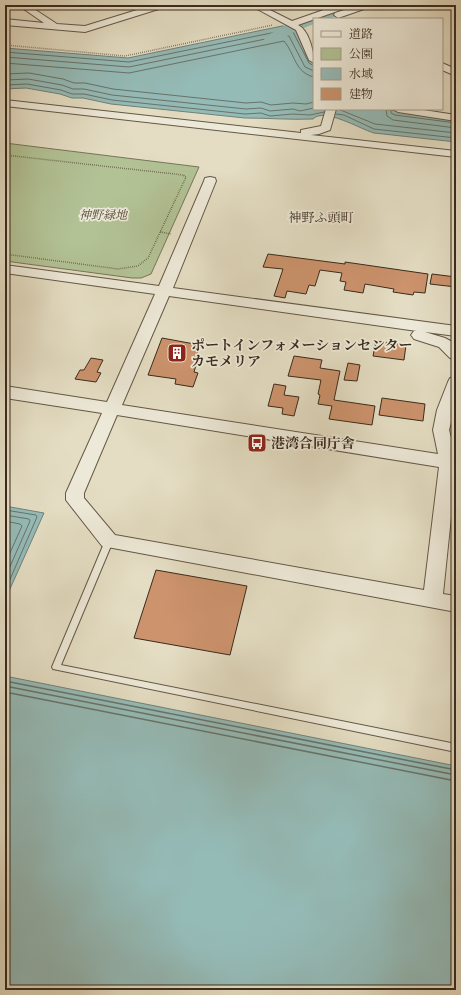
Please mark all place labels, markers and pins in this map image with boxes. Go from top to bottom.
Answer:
place label: ポートインフォメーションセンター カモメリア [191,336,412,371]
building icon: ポートインフォメーションセンター カモメリア [166,342,188,364]
bus stop icon: 港湾合同庁舎 [246,432,268,454]
place label: 港湾合同庁舎 [271,434,355,453]

